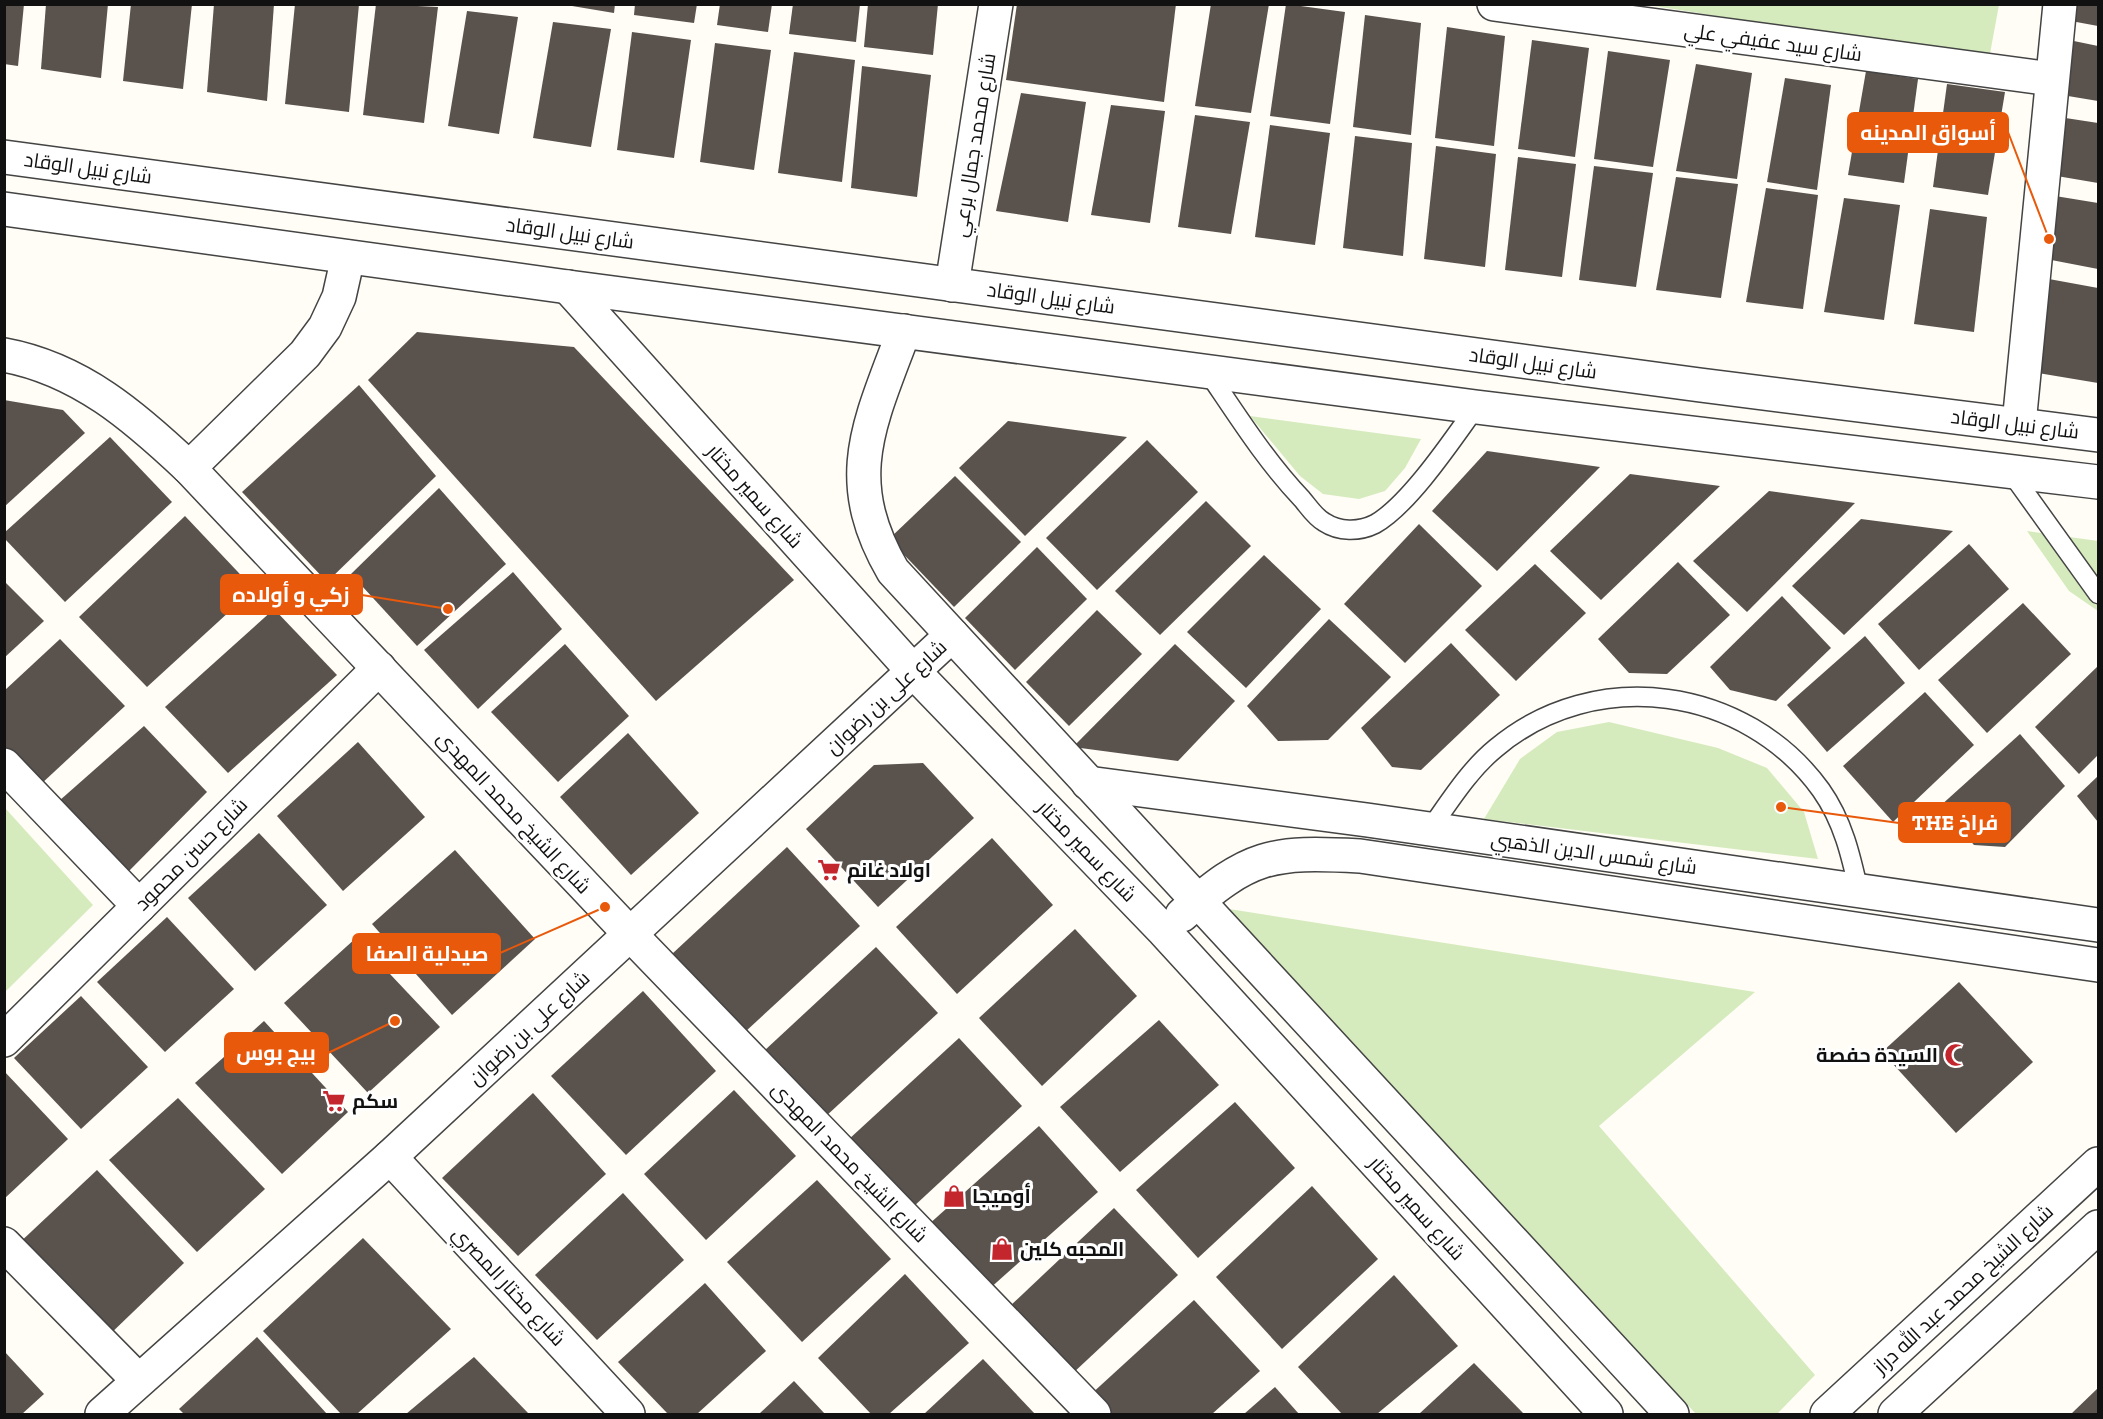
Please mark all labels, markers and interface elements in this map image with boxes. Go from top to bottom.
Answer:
street label: شارع سيد عفيفي علي [1682,18,1863,70]
street label: شارع محمد جمال برعي [948,51,1004,239]
callout: أسواق المدينه [1848,113,2008,152]
text: أسواق المدينه [1860,119,1996,146]
street label: شارع نبيل الوقاد [22,147,154,191]
street label: شارع نبيل الوقاد [504,212,636,256]
street label: شارع نبيل الوقاد [985,277,1117,321]
street label: شارع نبيل الوقاد [1467,342,1599,386]
street label: شارع نبيل الوقاد [1949,404,2081,446]
street label: شارع سمير مختار [700,438,808,554]
callout: زكي و أولاده [221,575,362,614]
text: زكي و أولاده [232,581,350,612]
street label: شارع على بن رضوان [821,635,953,761]
street label: شارع الشيخ محمد المهدى [431,725,596,900]
street label: شارع حسن محمود [130,793,254,917]
street label: شارع سمير مختار [1030,795,1141,908]
callout: THE فراخ [1899,803,2010,842]
text: THE فراخ [1912,810,1998,837]
street label: شارع شمس الدين الذهبي [1489,827,1699,883]
supermarket icon: اولاد غانم [816,857,842,883]
place label: اولاد غانم [847,858,931,884]
callout: صيدلية الصفا [353,934,500,973]
text: صيدلية الصفا [365,941,489,966]
street label: شارع على بن رضوان [464,966,596,1092]
callout: بيج بوس [225,1033,328,1072]
text: بيج بوس [236,1040,316,1067]
mosque icon: السيدة حفصة [1943,1042,1969,1068]
place label: السيدة حفصة [1816,1043,1938,1067]
street label: شارع الشيخ محمد المهدى [766,1077,933,1249]
supermarket icon: سكم [321,1088,347,1114]
place label: سكم [352,1089,398,1115]
street label: شارع سمير مختار [1362,1150,1470,1266]
place label: أوميجا [972,1182,1031,1208]
shop icon: أوميجا [941,1183,967,1209]
street label: شارع الشيخ محمد عبد الله دراز [1867,1199,2059,1381]
street label: شارع مختار المصري [445,1221,570,1353]
shop icon: المحبه كلين [989,1236,1015,1262]
place label: المحبه كلين [1020,1237,1124,1261]

